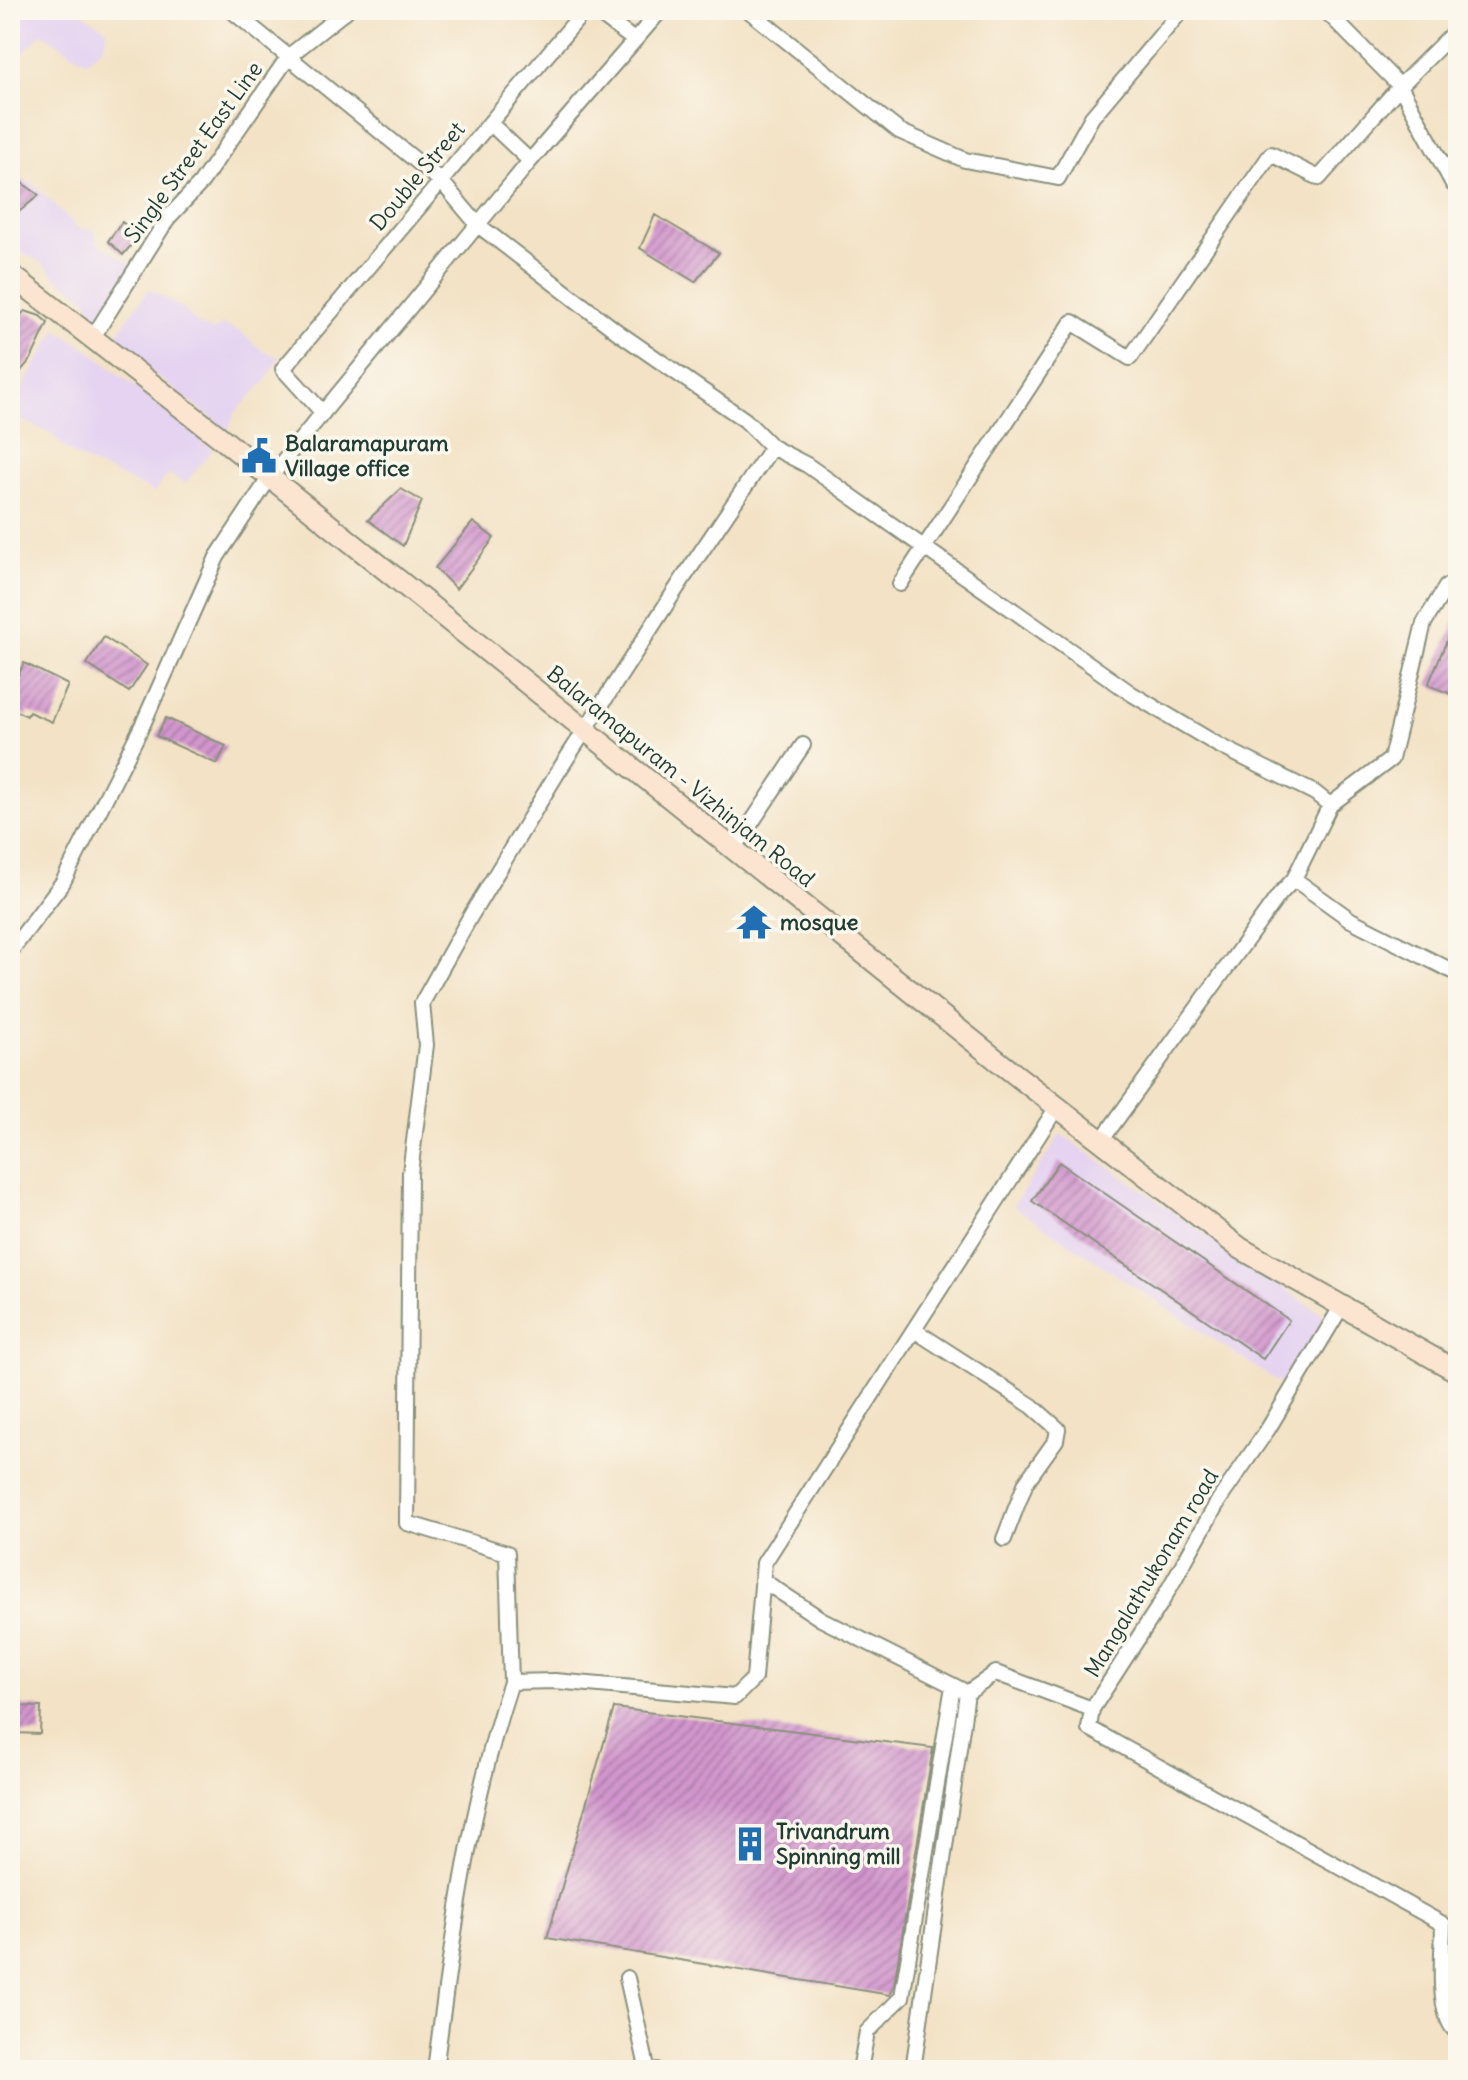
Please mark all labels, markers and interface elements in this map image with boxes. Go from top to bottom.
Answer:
street label: Single Street East Line [118,56,268,248]
street label: Double Street [363,116,471,236]
place label: Balaramapuram Village office [285,429,449,482]
public building icon: Balaramapuram Village office [240,437,278,475]
street label: Balaramapuram - Vizhinjam Road [541,659,821,893]
temple icon: mosque [735,903,773,941]
place label: mosque [780,908,859,936]
street label: Mangalathukonam road [1078,1464,1224,1682]
place label: Trivandrum Spinning mill [776,1817,900,1870]
building icon: Trivandrum Spinning mill [731,1825,769,1863]

